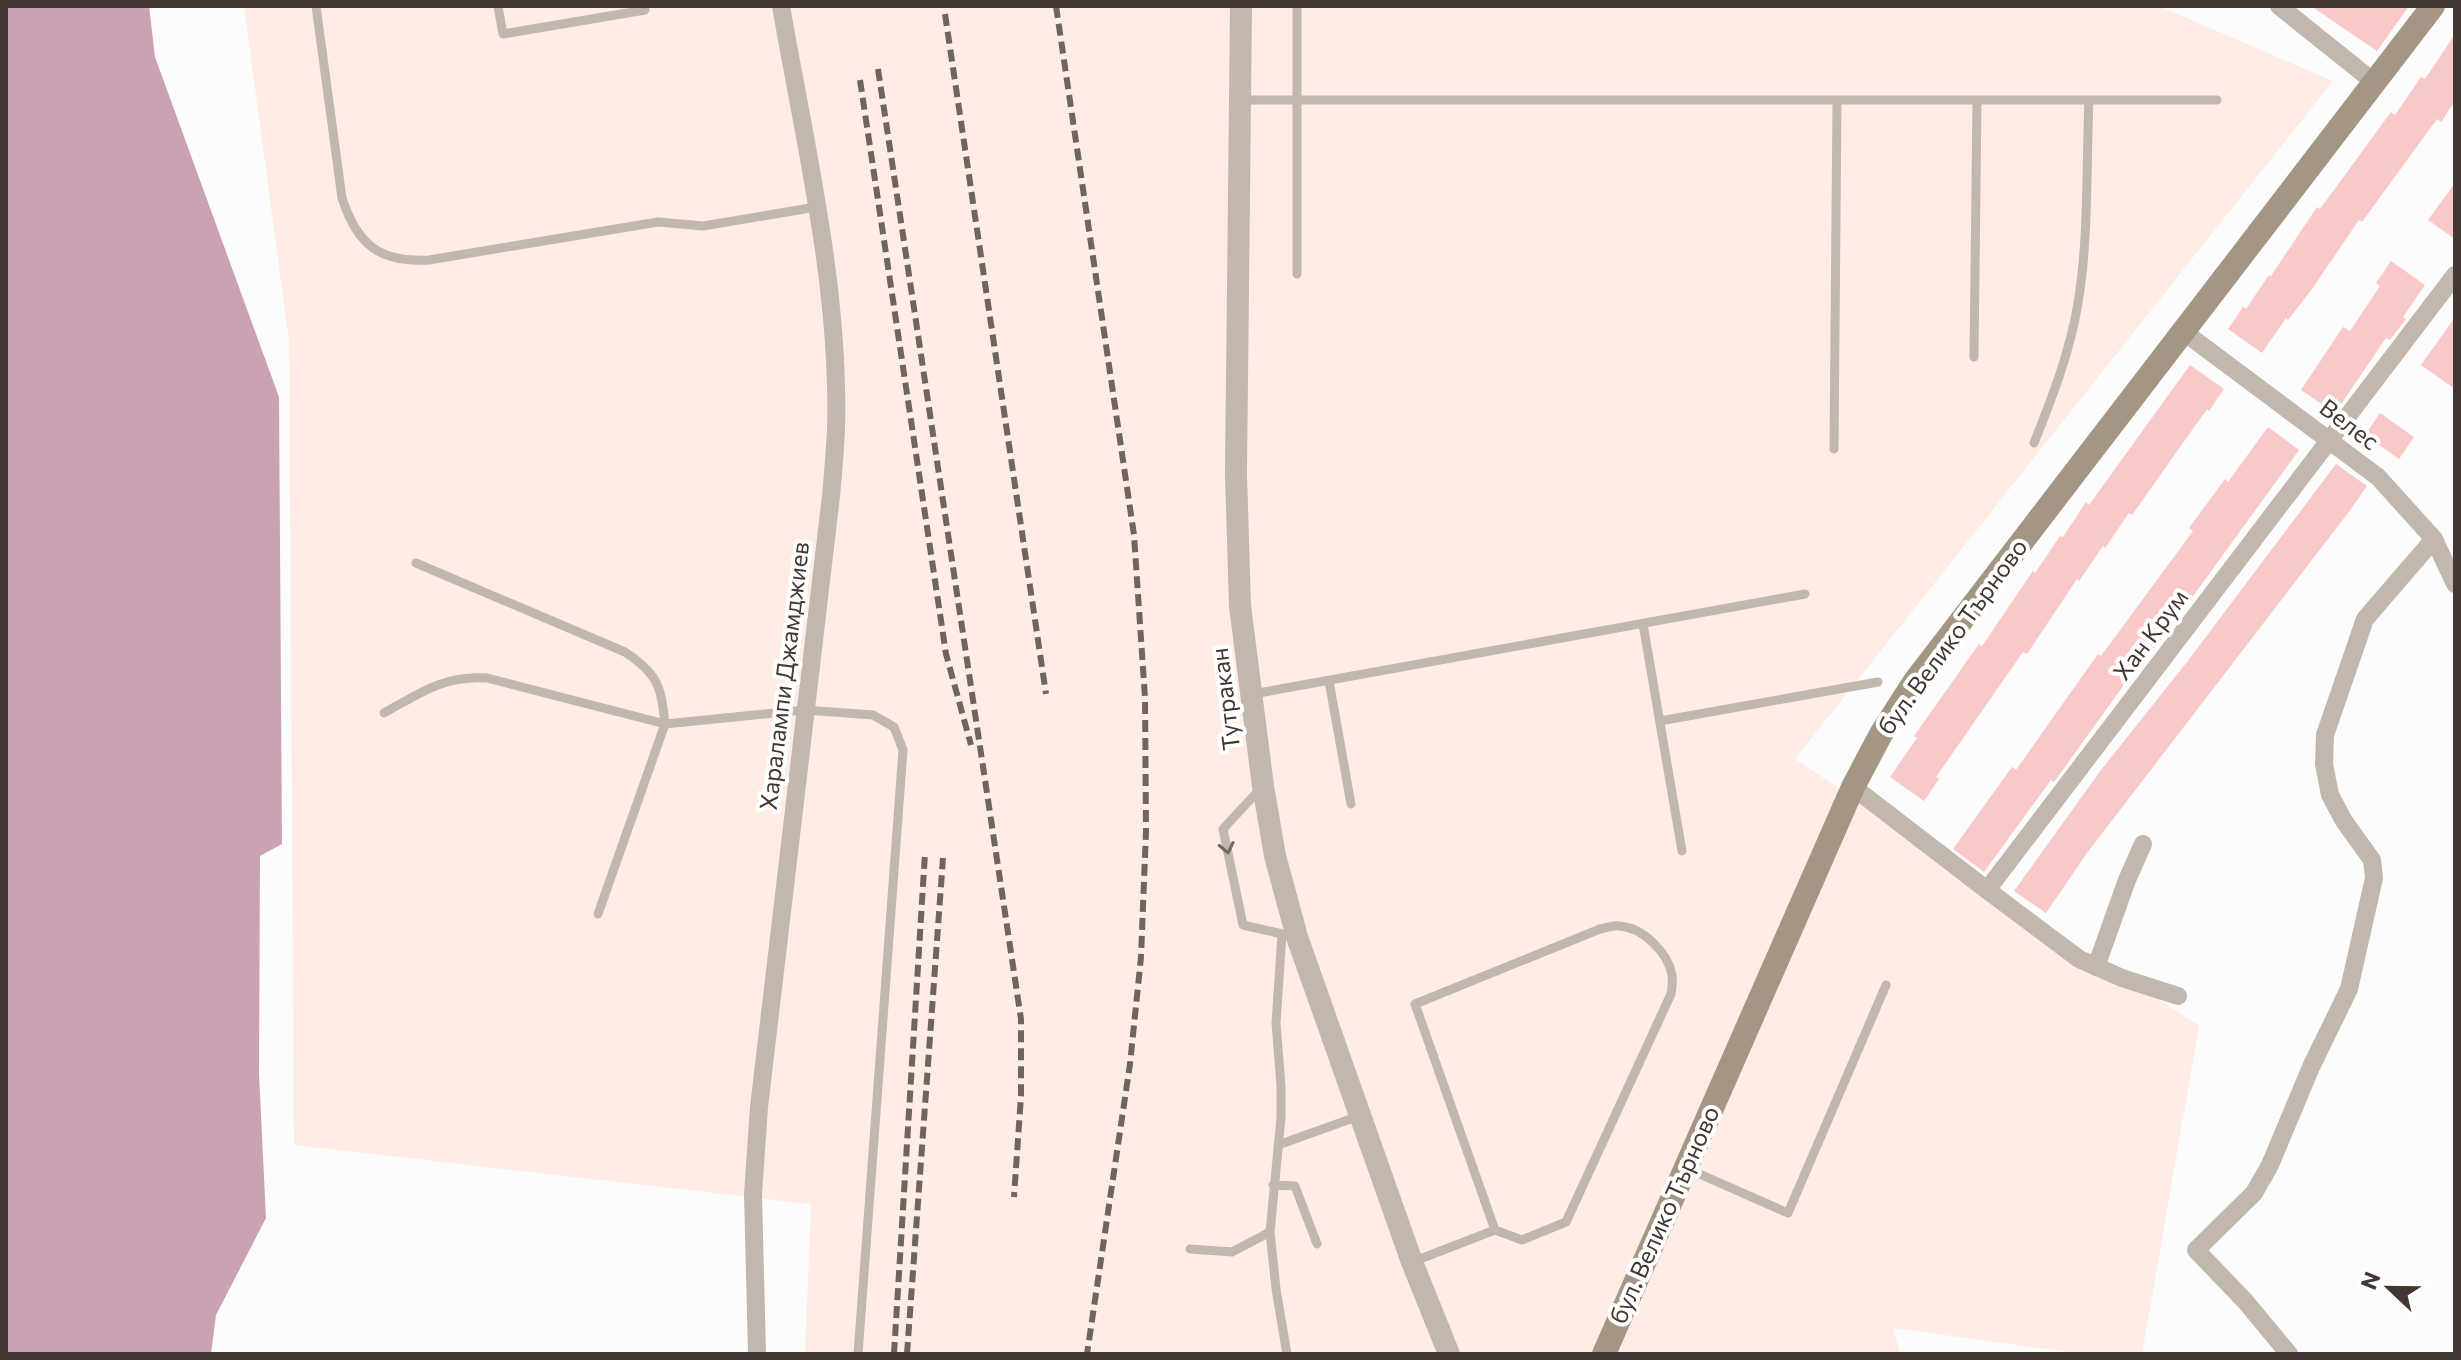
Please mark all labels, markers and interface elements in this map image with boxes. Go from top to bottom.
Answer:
street label: Велес [2315,392,2385,455]
street label: бул. Велико Търново [1871,532,2033,740]
street label: Харалампи Джамджиев [753,540,814,812]
street label: Хан Крум [2106,583,2193,685]
street label: Тутракан [1204,646,1245,752]
one-way arrow [1218,841,1235,855]
street label: бул. Велико Търново [1603,1101,1725,1328]
north arrow [2349,1248,2429,1328]
text: N [2354,1268,2386,1293]

